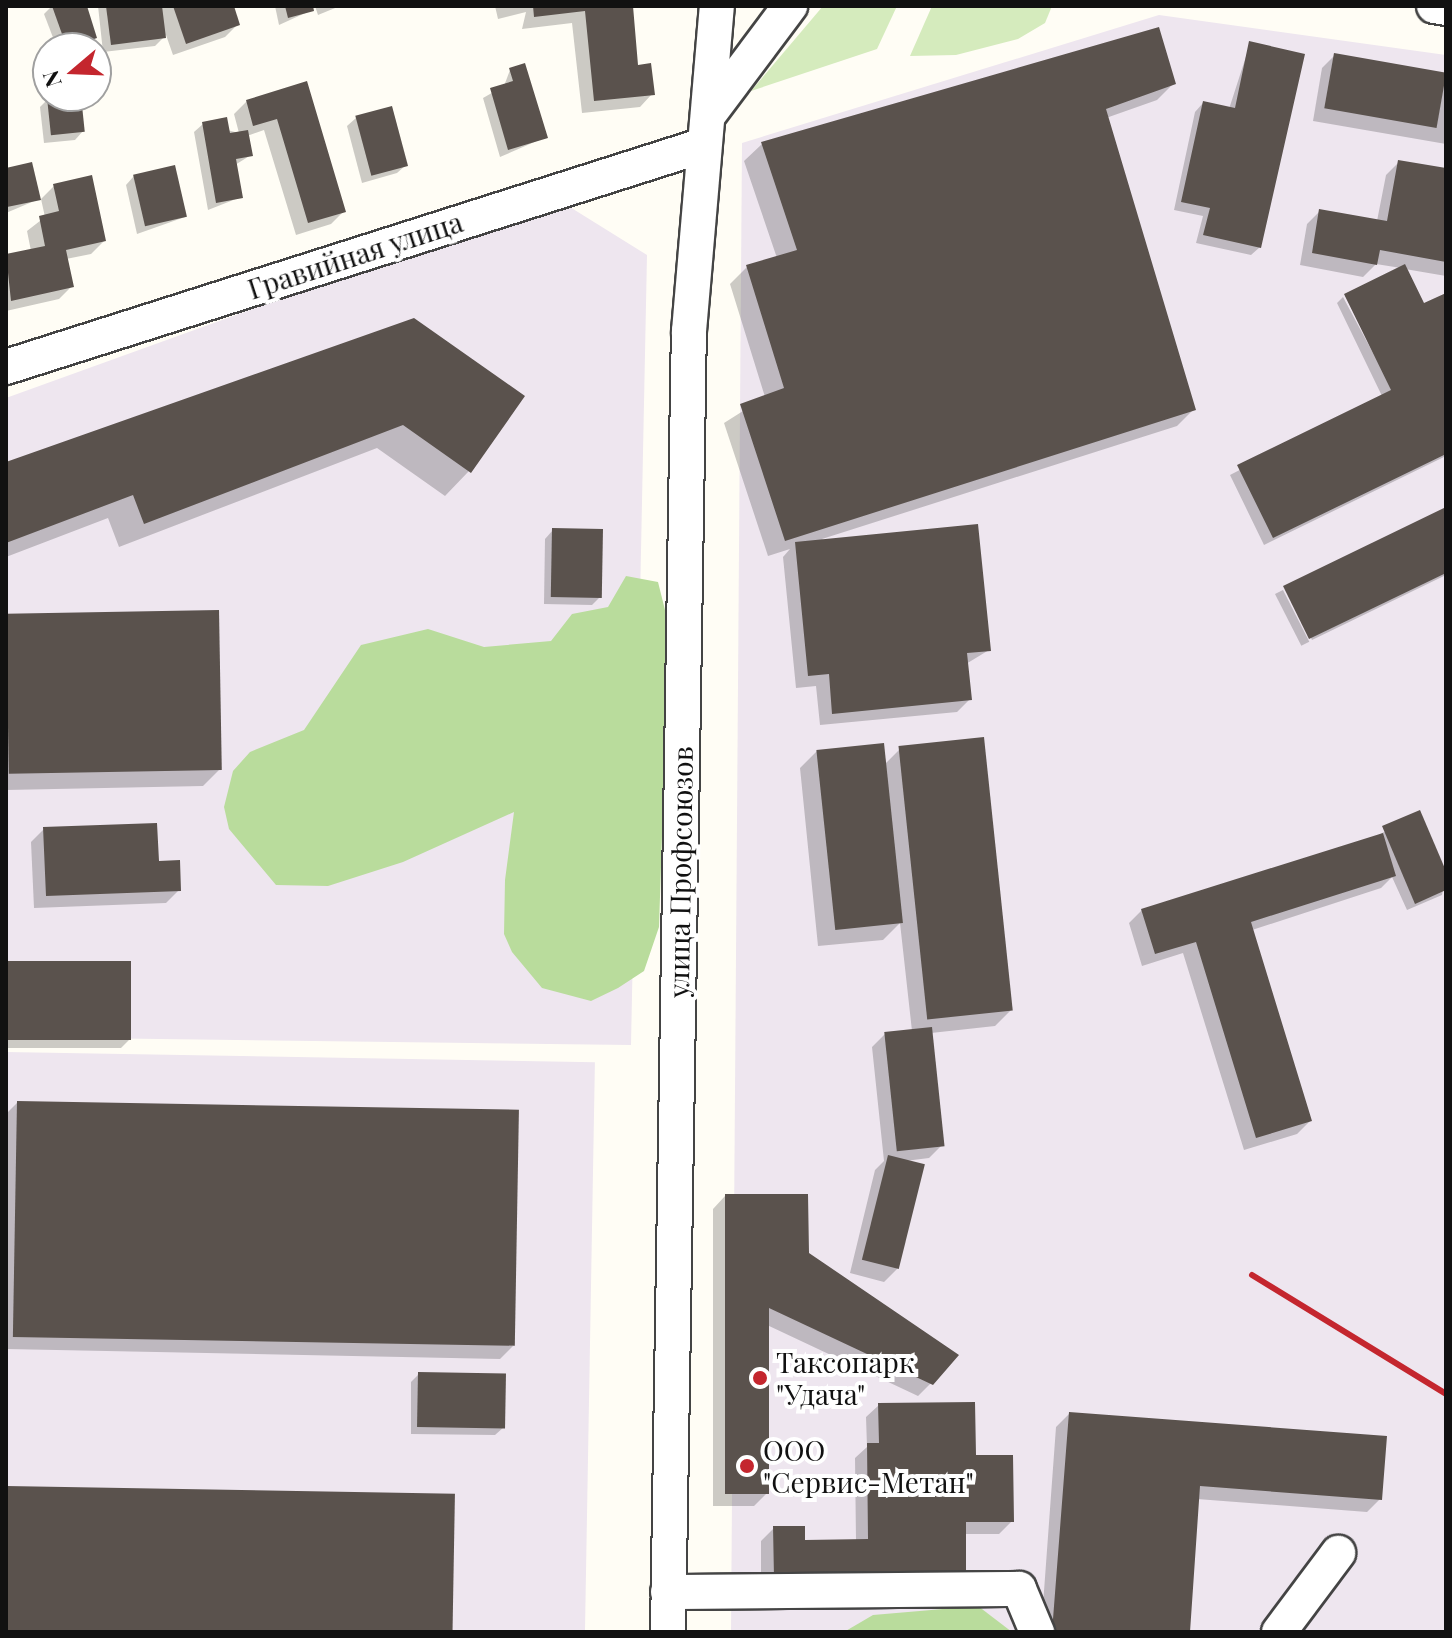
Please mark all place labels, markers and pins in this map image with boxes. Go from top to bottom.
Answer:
place label: Таксопарк "Удача" [776,1345,915,1411]
marker: Таксопарк "Удача" [751,1369,769,1387]
place label: ООО "Сервис-Метан" [763,1433,974,1499]
marker: ООО "Сервис-Метан" [738,1457,756,1475]

